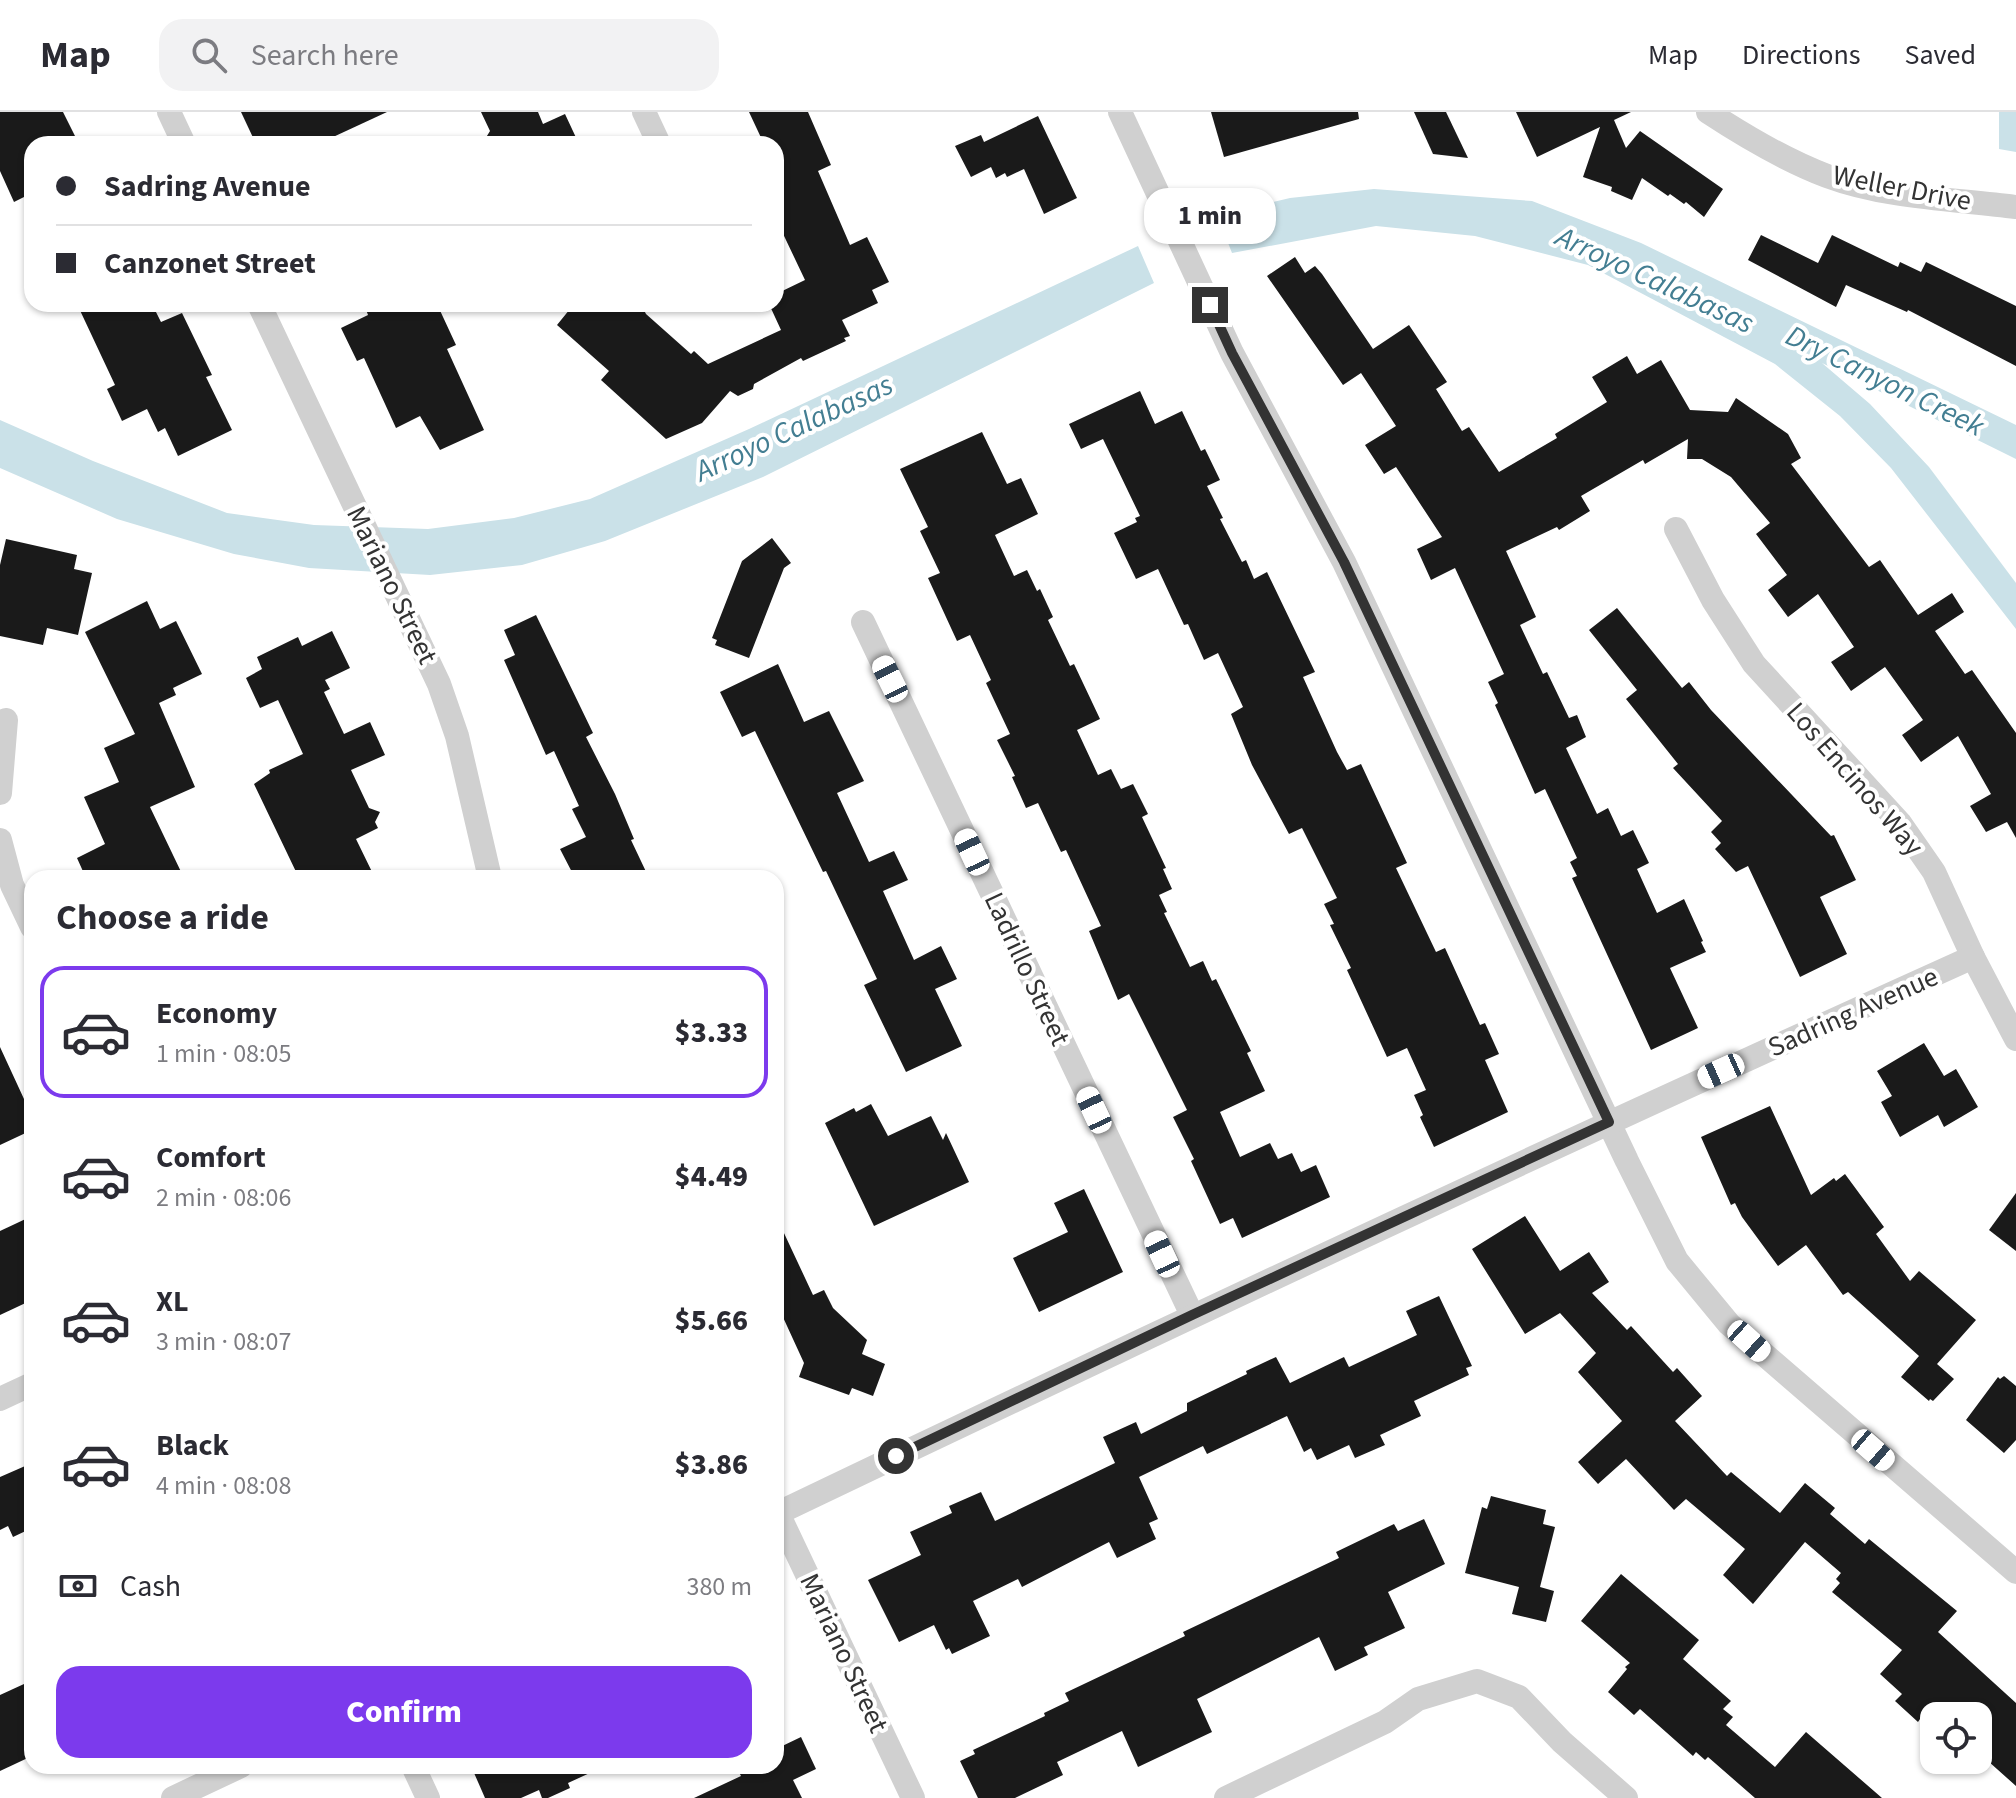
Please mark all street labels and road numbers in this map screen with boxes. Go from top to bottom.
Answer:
street label: Weller Drive [1829,155,1975,221]
street label: Mariano Street [336,499,448,671]
street label: Los Encinos Way [1777,693,1933,865]
street label: Ladrillo Street [974,886,1080,1053]
street label: Sadring Avenue [1761,957,1945,1067]
street label: Mariano Street [790,1567,899,1740]

